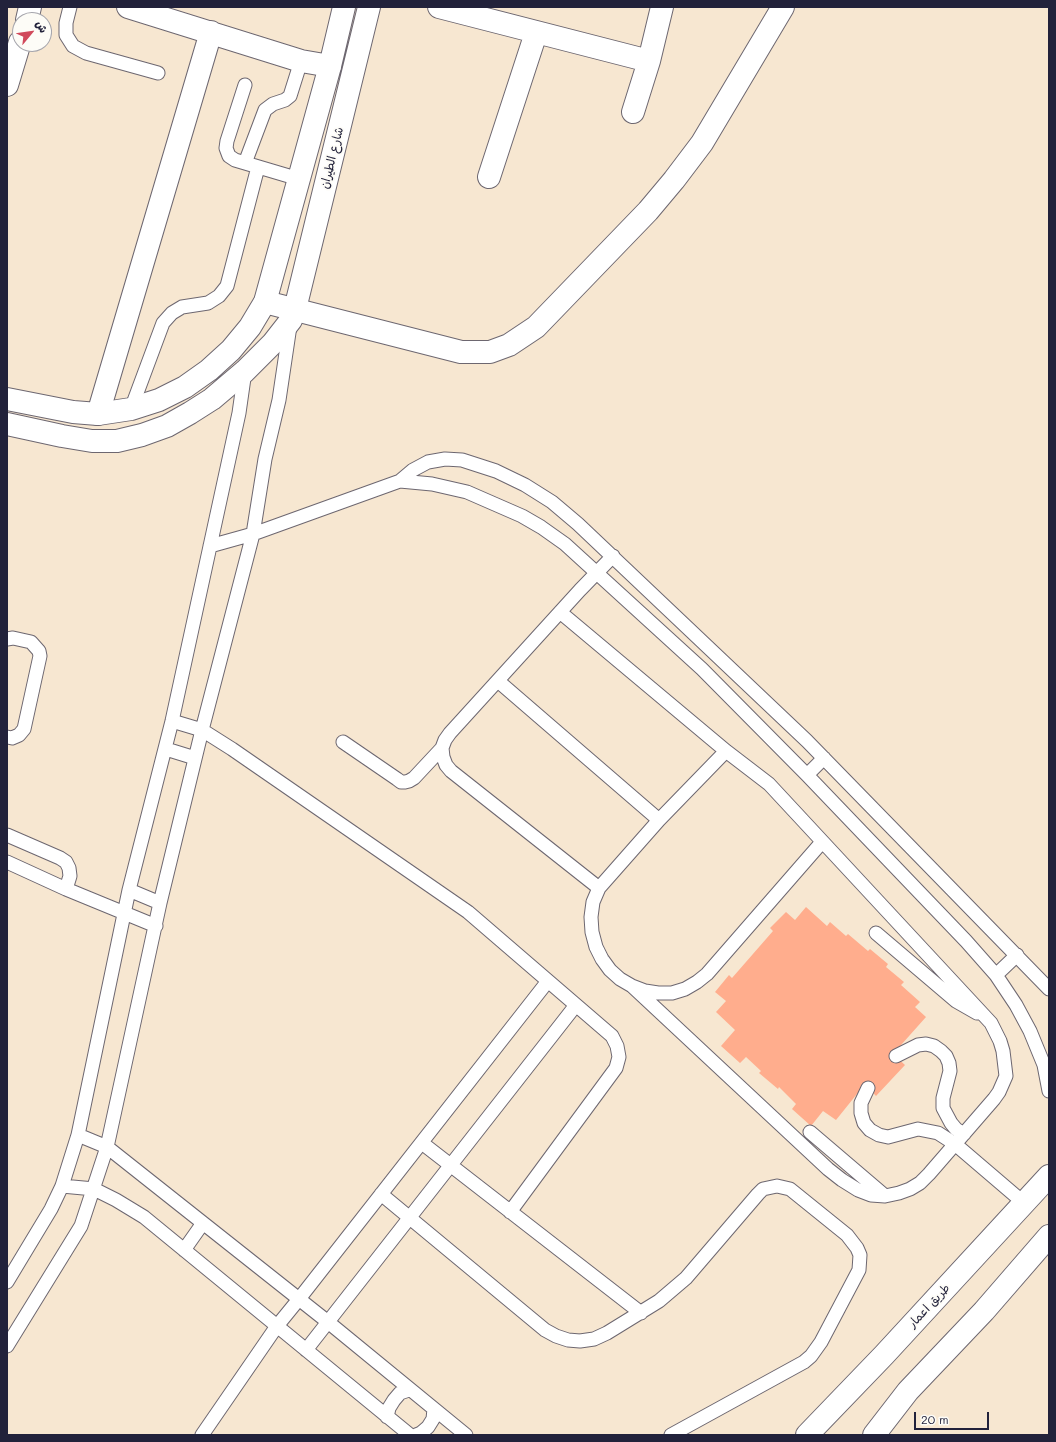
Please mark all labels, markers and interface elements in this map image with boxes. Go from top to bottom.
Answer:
north arrow [12,12,52,52]
text: ش [33,17,52,35]
street label: شارع الطيران [317,126,347,190]
street label: طريق اعمار [905,1281,953,1331]
scale bar [916,1404,991,1430]
text: 20 m [921,1411,949,1427]

